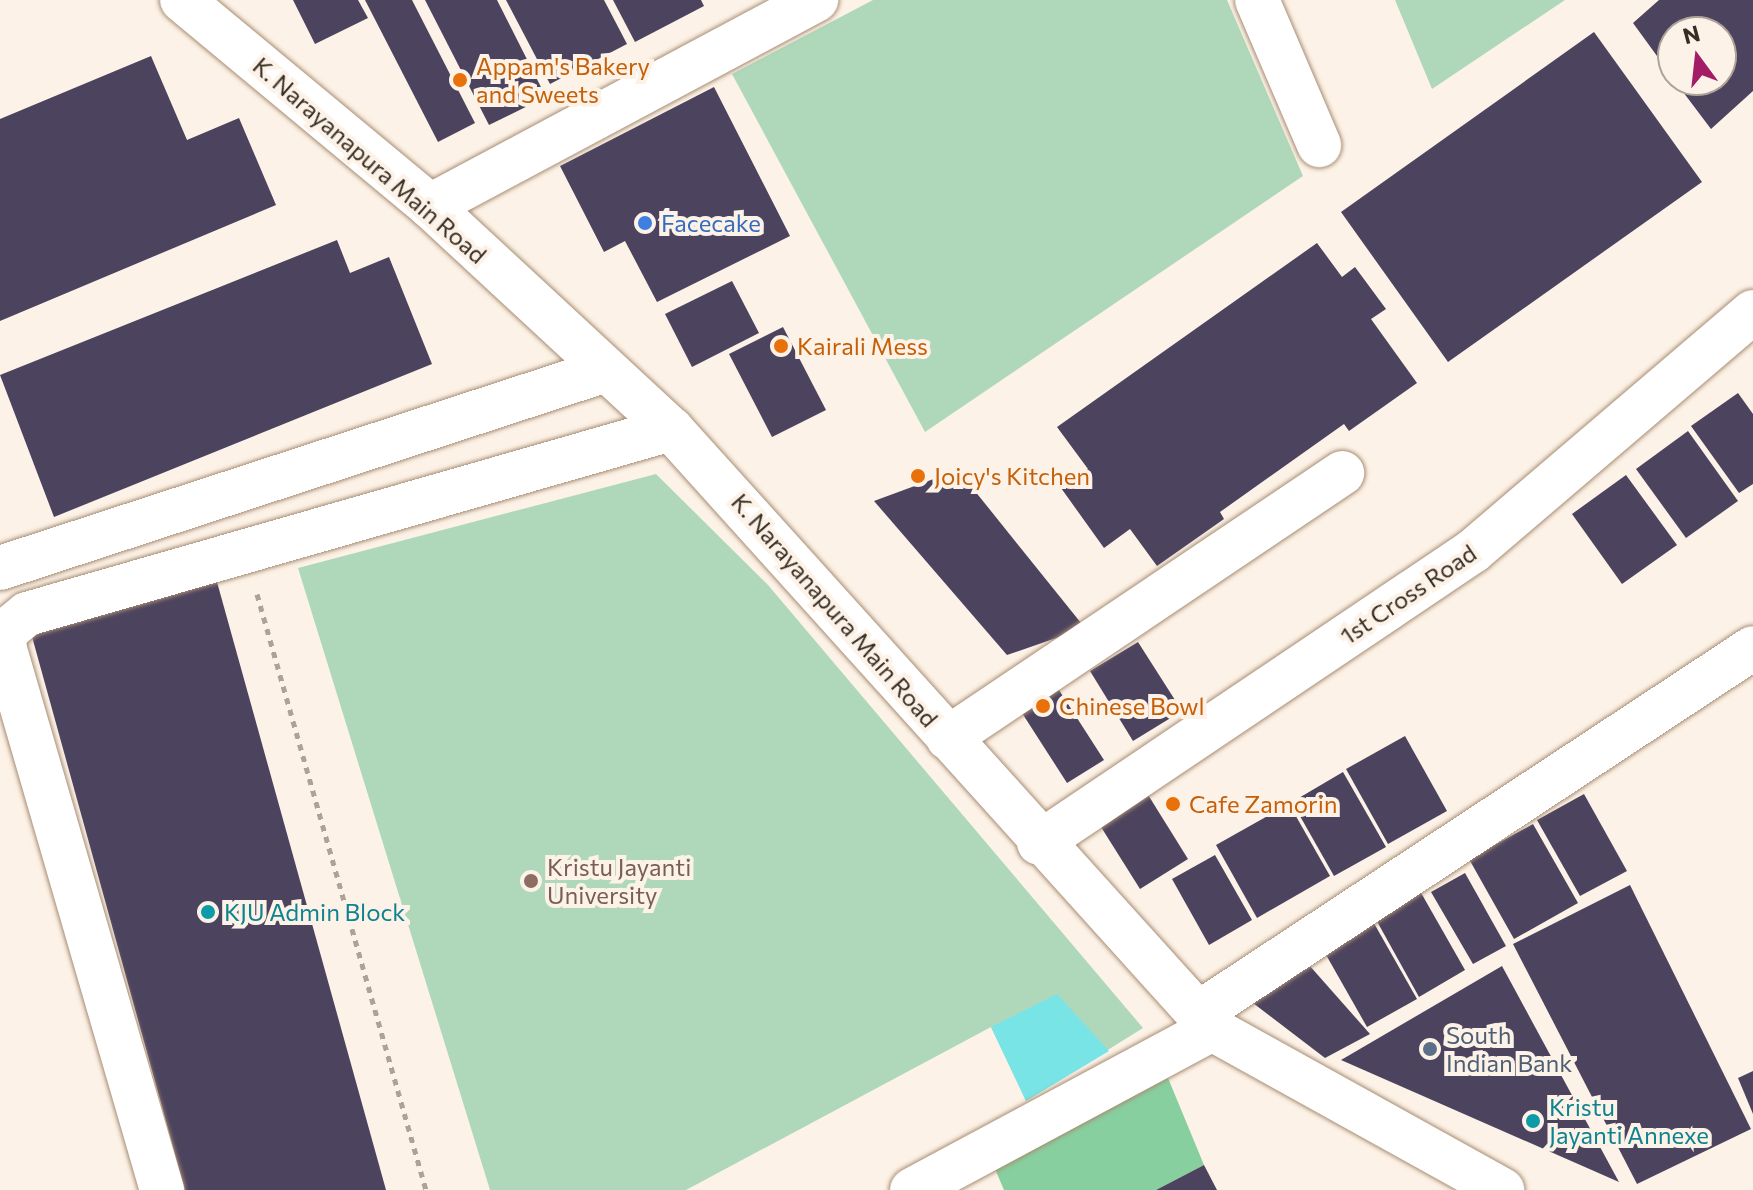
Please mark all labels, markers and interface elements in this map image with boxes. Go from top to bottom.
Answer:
north arrow [1657,16,1737,96]
text: N [1680,19,1703,49]
street label: K. Narayanapura Main Road [247,51,493,269]
place label: Appam's Bakery and Sweets [476,52,650,108]
marker: Appam's Bakery and Sweets [451,71,469,89]
place label: Facecake [661,209,761,237]
marker: Facecake [636,214,654,232]
place label: Kairali Mess [797,332,928,360]
marker: Kairali Mess [772,337,790,355]
place label: Joicy's Kitchen [934,462,1090,490]
marker: Joicy's Kitchen [909,467,927,485]
street label: K. Narayanapura Main Road [726,487,944,733]
street label: 1st Cross Road [1335,538,1481,650]
place label: Chinese Bowl [1059,692,1205,720]
marker: Chinese Bowl [1034,697,1052,715]
place label: Cafe Zamorin [1189,790,1338,818]
marker: Cafe Zamorin [1164,795,1182,813]
place label: Kristu Jayanti University [547,853,691,909]
marker: Kristu Jayanti University [522,872,540,890]
place label: KJU Admin Block [224,898,405,926]
marker: KJU Admin Block [199,903,217,921]
place label: South Indian Bank [1446,1021,1572,1077]
marker: South Indian Bank [1421,1040,1439,1058]
place label: Kristu Jayanti Annexe [1549,1093,1709,1149]
marker: Kristu Jayanti Annexe [1524,1112,1542,1130]

